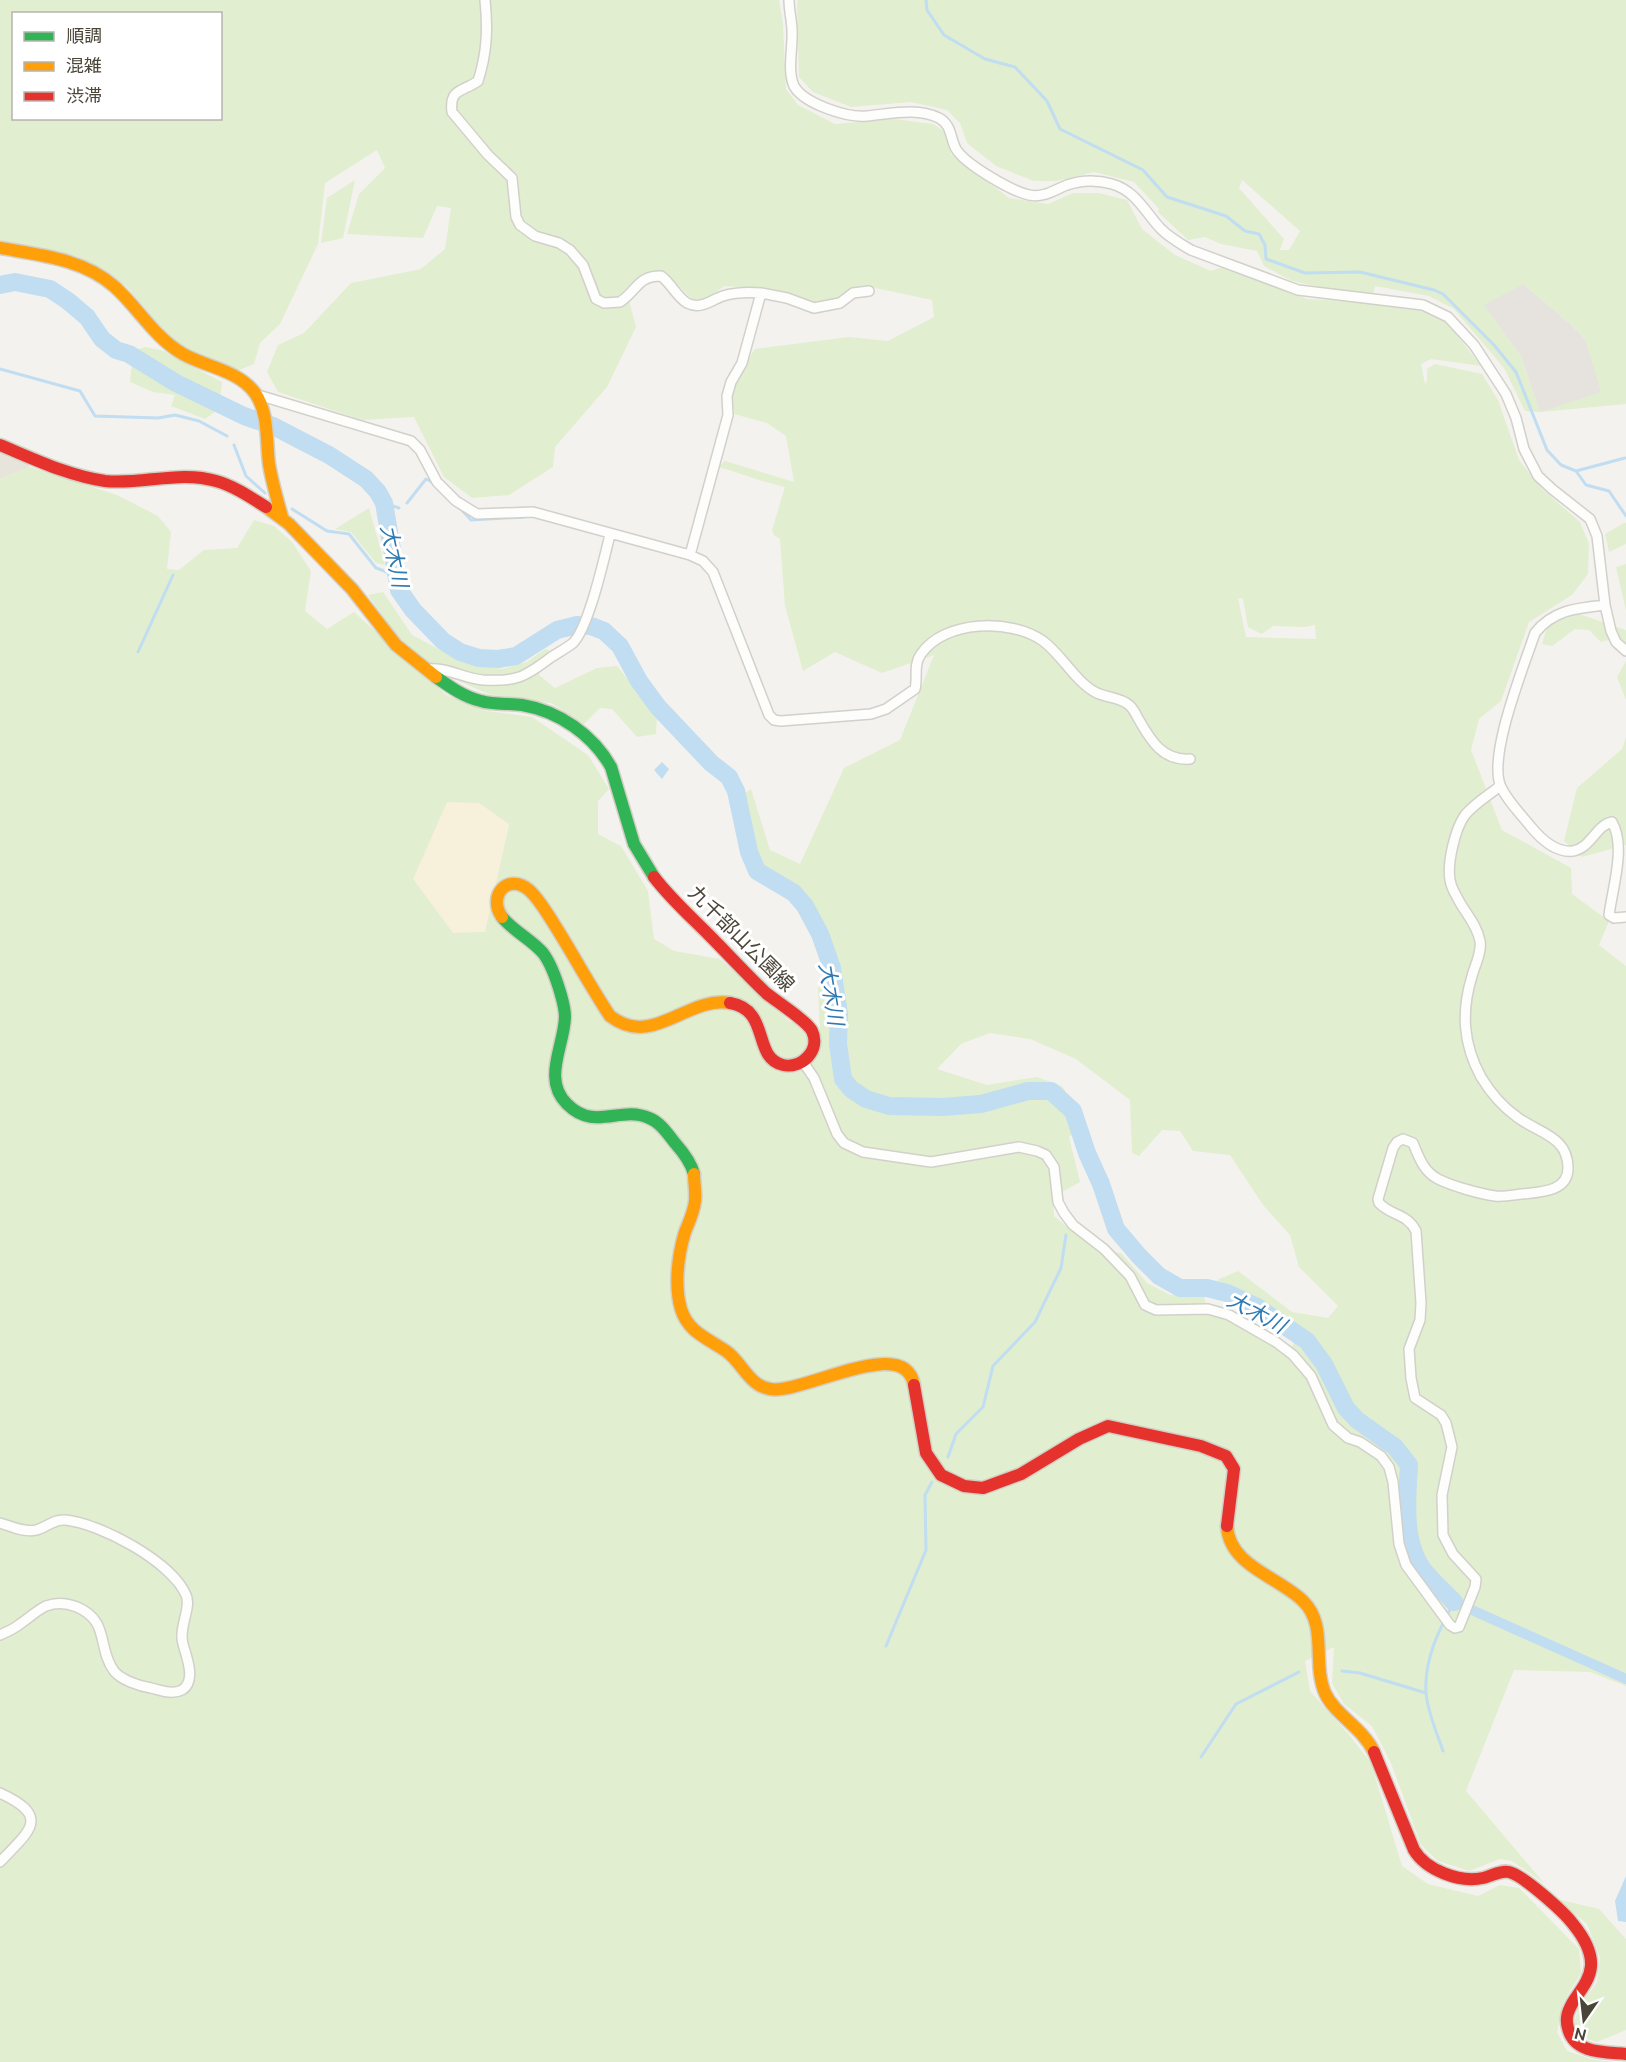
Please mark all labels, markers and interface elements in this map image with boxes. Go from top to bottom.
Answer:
legend [12,12,222,120]
text: 順調 [66,25,102,45]
text: 混雑 [66,55,102,75]
text: 渋滞 [66,85,102,105]
water label: 大木川 [377,523,414,591]
street label: 九千部山公園線 [684,880,800,996]
water label: 大木川 [815,961,849,1029]
water label: 大木川 [1224,1287,1292,1338]
north arrow [1554,1990,1614,2050]
text: N [1572,2024,1588,2045]

